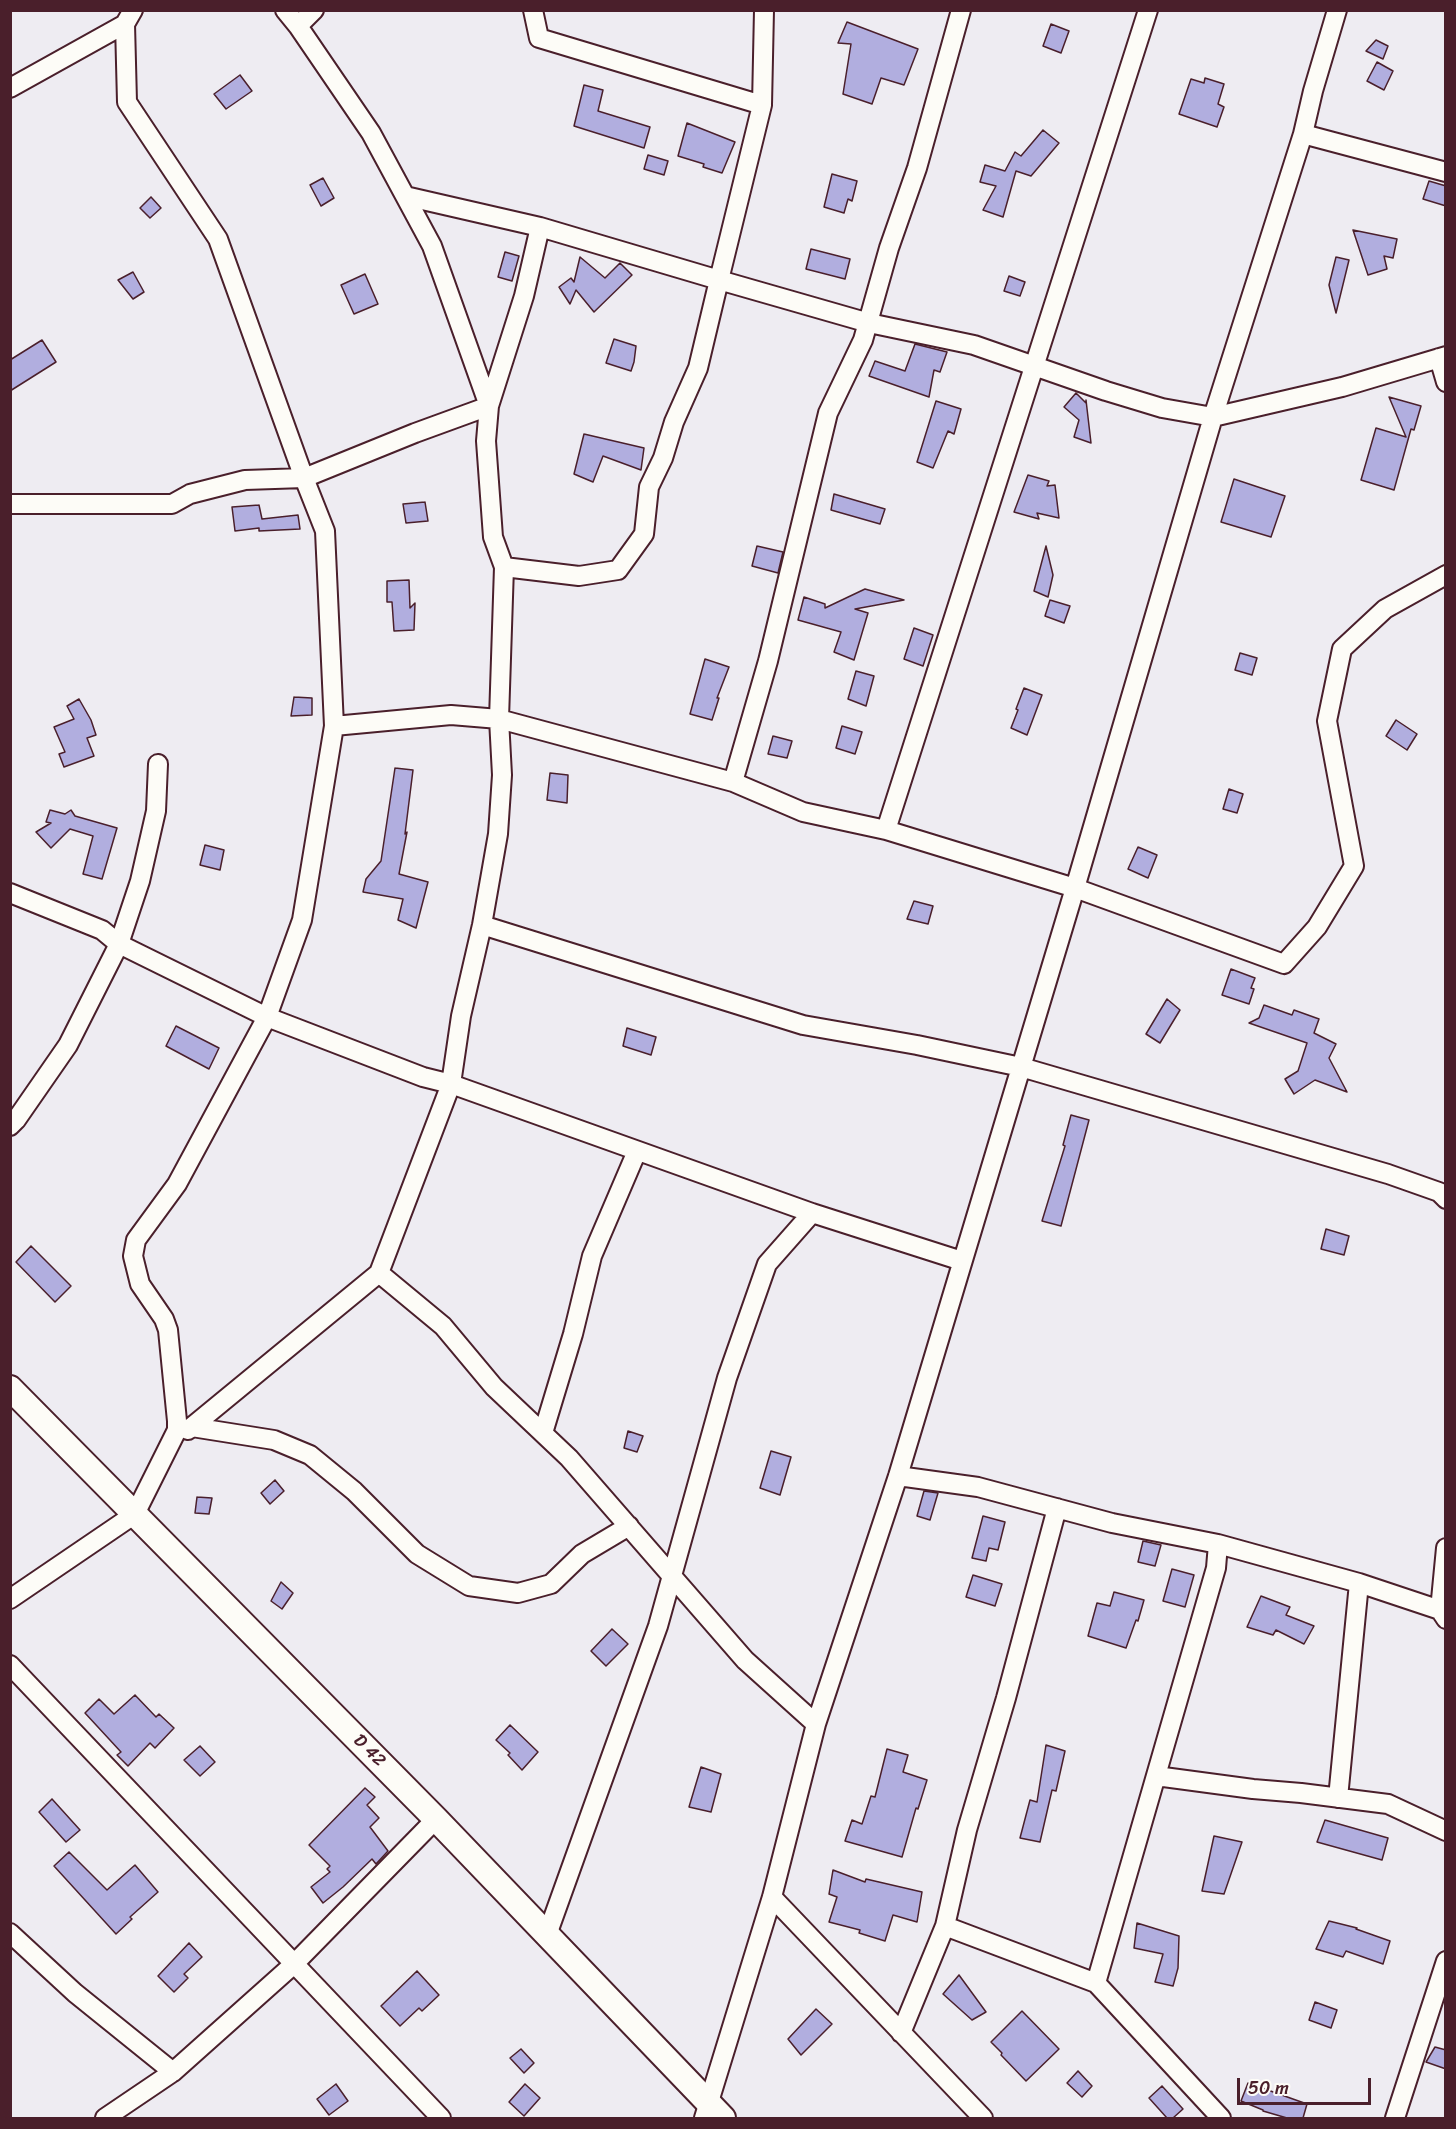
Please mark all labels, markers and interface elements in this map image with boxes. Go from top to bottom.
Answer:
street label: D 42 [348,1730,390,1772]
scale bar [1240,2066,1374,2104]
text: 50 m [1248,2072,1289,2104]

